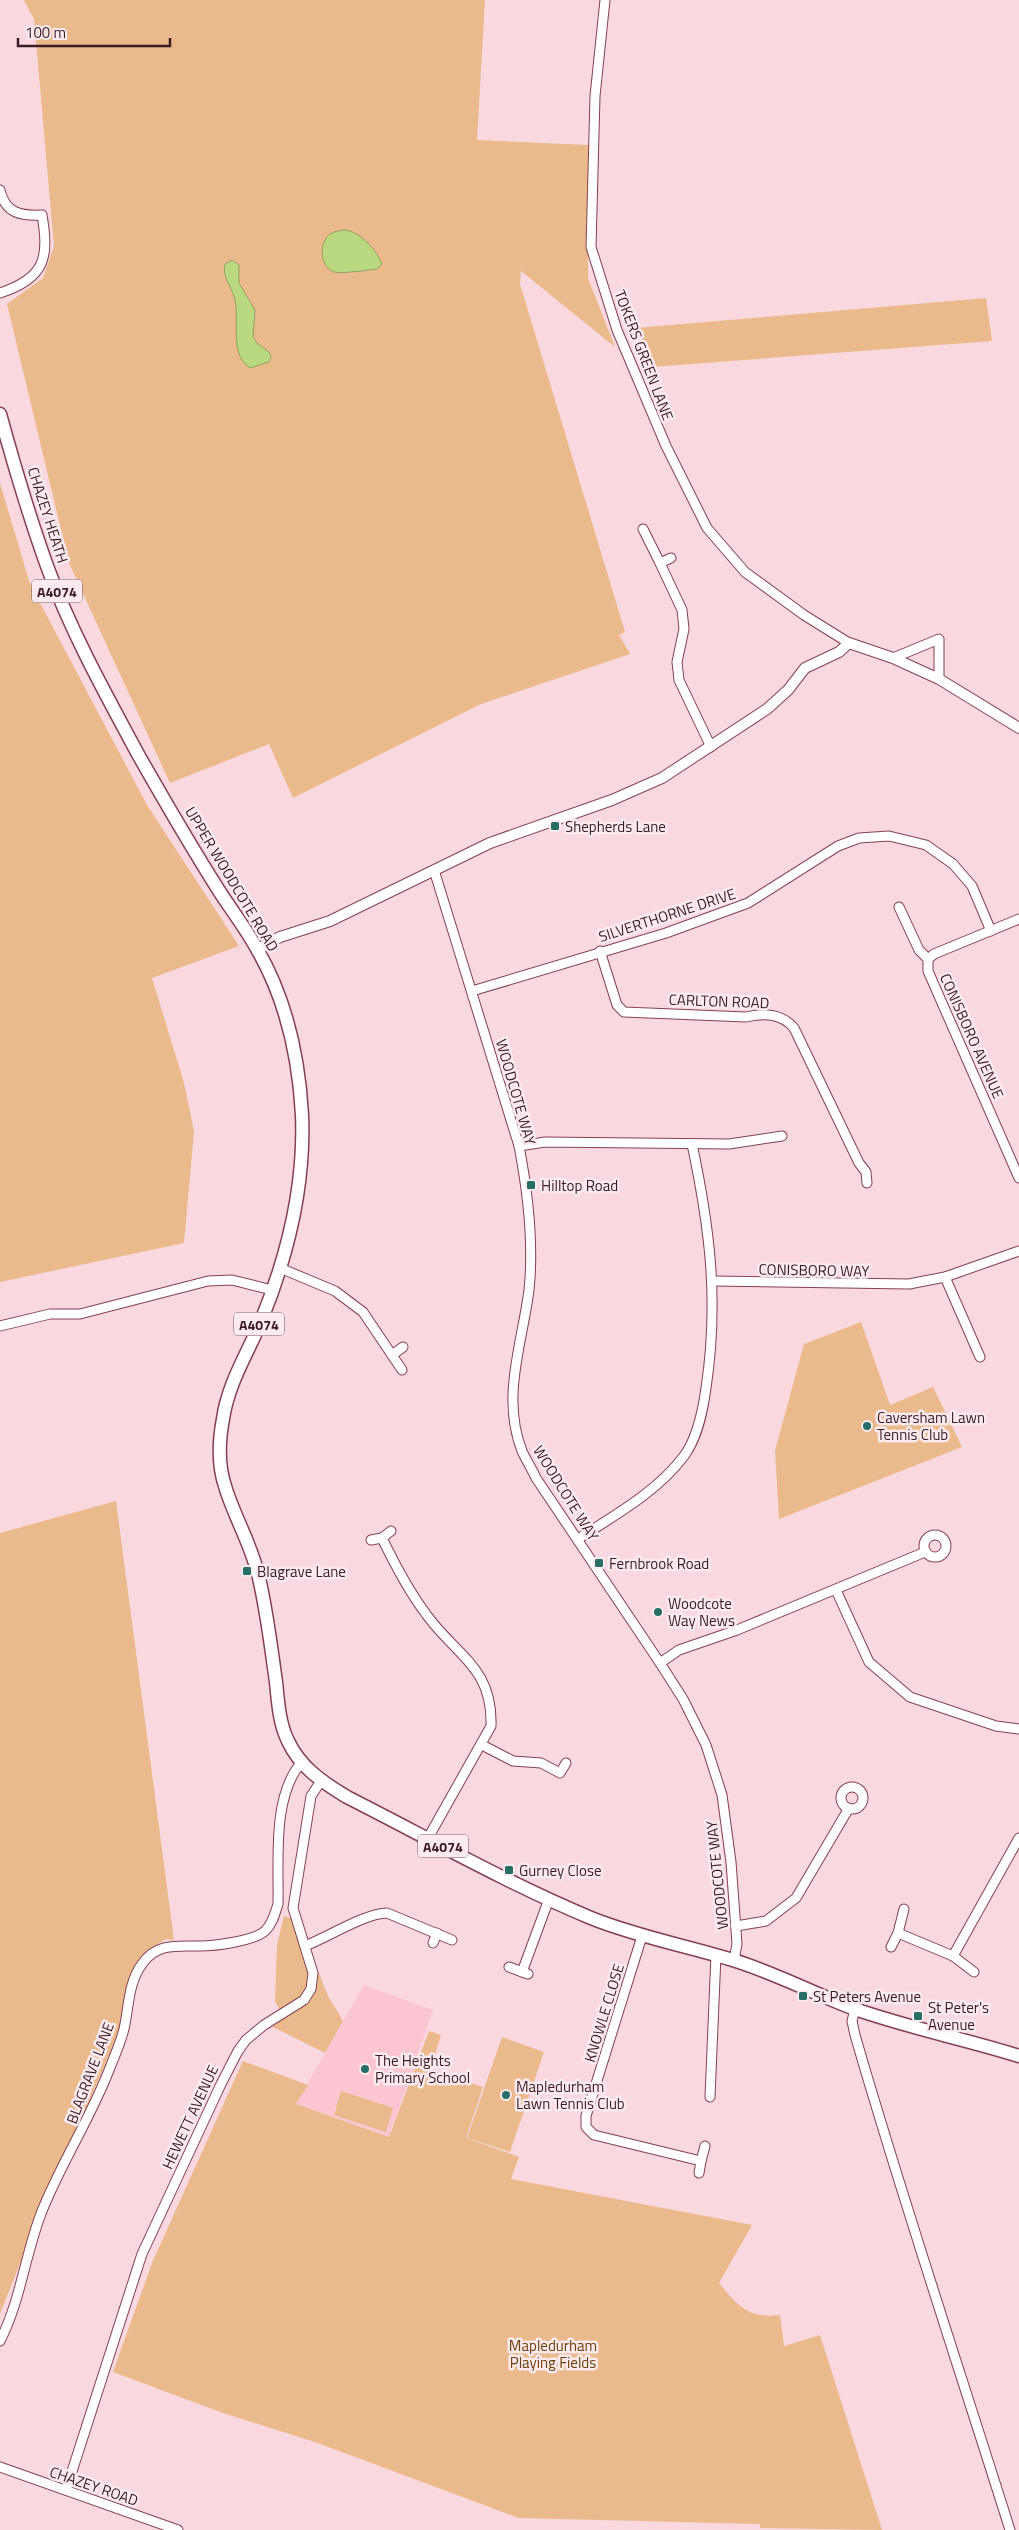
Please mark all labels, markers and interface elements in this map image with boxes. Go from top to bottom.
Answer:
scale bar [18,15,170,47]
text: 100 m [25,21,66,44]
street label: TOKERS GREEN LANE [609,286,679,424]
street label: CHAZEY HEATH [22,464,74,566]
road number: A4074 [32,580,82,602]
street label: UPPER WOODCOTE ROAD [179,802,285,956]
place label: Shepherds Lane [565,815,666,838]
marker: Shepherds Lane [549,820,561,832]
street label: SILVERTHORNE DRIVE [596,882,738,948]
street label: CONISBORO AVENUE [934,970,1010,1102]
street label: CARLTON ROAD [668,988,770,1014]
street label: WOODCOTE WAY [490,1036,542,1148]
place label: Hilltop Road [541,1174,618,1197]
marker: Hilltop Road [525,1179,537,1191]
street label: CONISBORO WAY [758,1258,870,1282]
road number: A4074 [234,1312,284,1336]
place label: Caversham Lawn Tennis Club [877,1406,985,1446]
marker: Caversham Lawn Tennis Club [861,1420,873,1432]
street label: WOODCOTE WAY [527,1441,605,1545]
place label: Fernbrook Road [609,1552,709,1575]
marker: Fernbrook Road [593,1557,605,1569]
place label: Blagrave Lane [257,1560,346,1583]
marker: Blagrave Lane [241,1565,253,1577]
place label: Woodcote Way News [668,1592,735,1632]
marker: Woodcote Way News [652,1606,664,1618]
street label: WOODCOTE WAY [700,1820,734,1930]
road number: A4074 [418,1834,468,1858]
place label: Gurney Close [519,1859,602,1882]
marker: Gurney Close [503,1864,515,1876]
street label: KNOWLE CLOSE [578,1961,630,2065]
place label: St Peters Avenue [813,1985,921,2008]
marker: St Peters Avenue [797,1990,809,2002]
place label: St Peter's Avenue [928,1996,989,2036]
marker: St Peter's Avenue [912,2010,924,2022]
street label: BLAGRAVE LANE [60,2019,120,2127]
place label: The Heights Primary School [375,2049,470,2089]
street label: HEWETT AVENUE [156,2061,224,2173]
marker: The Heights Primary School [359,2063,371,2075]
place label: Mapledurham Lawn Tennis Club [516,2075,625,2115]
marker: Mapledurham Lawn Tennis Club [500,2089,512,2101]
park label: Mapledurham Playing Fields [509,2334,597,2374]
street label: CHAZEY ROAD [47,2460,141,2512]

